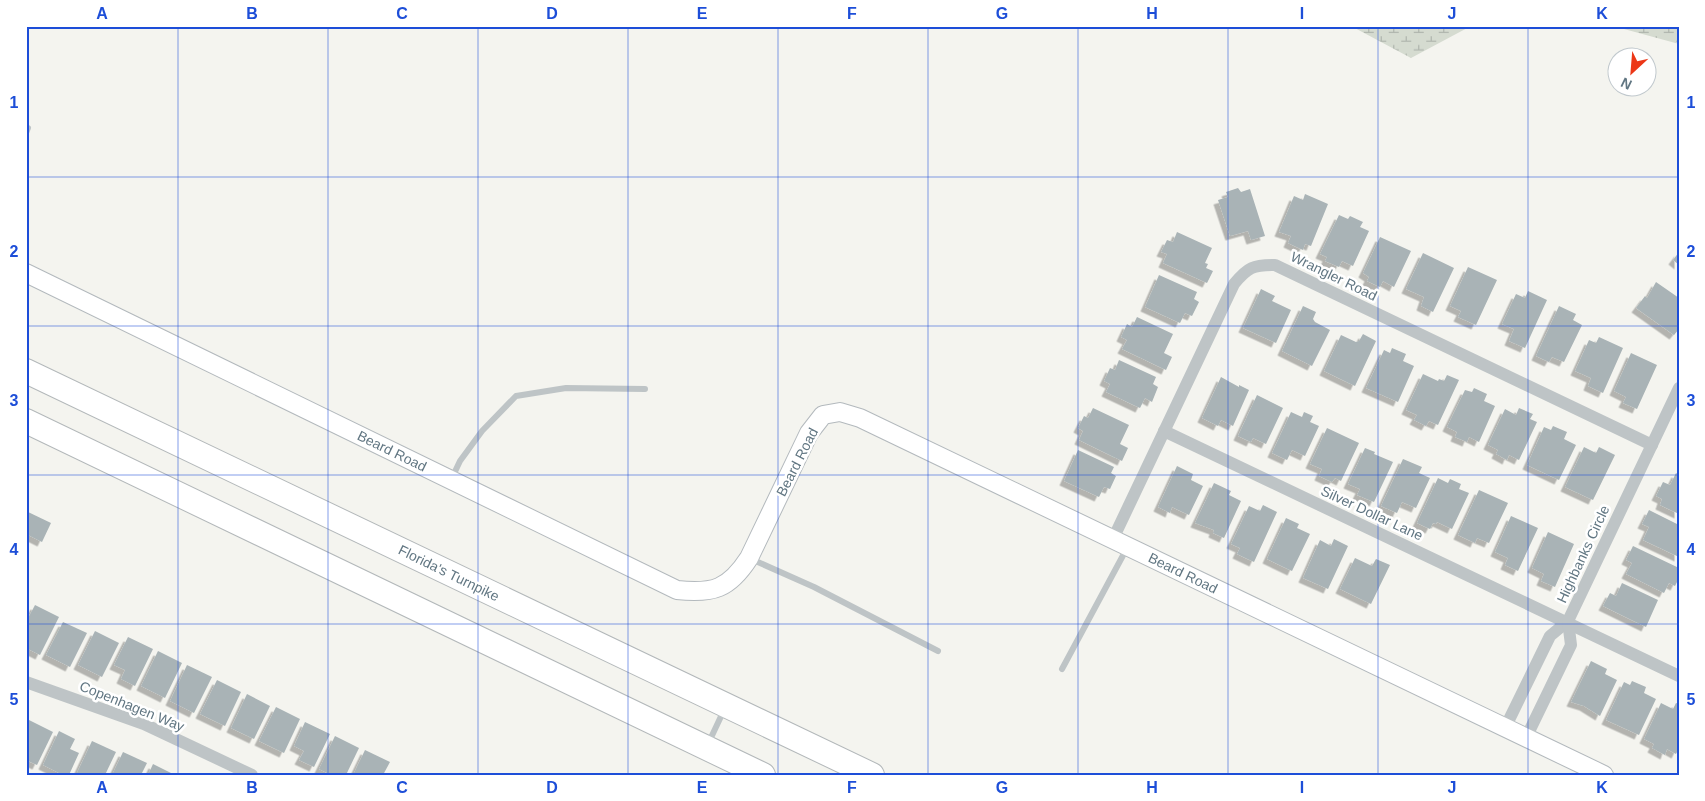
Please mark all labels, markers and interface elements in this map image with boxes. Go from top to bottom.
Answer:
text: A [96,5,108,22]
text: B [246,5,258,22]
text: C [396,5,408,22]
text: D [546,5,558,22]
text: E [697,5,708,22]
text: F [847,5,857,22]
text: G [996,5,1008,22]
text: H [1146,5,1158,22]
text: I [1300,5,1304,22]
text: J [1448,5,1456,22]
text: K [1596,5,1608,22]
north arrow [1608,48,1658,98]
text: N [1618,74,1634,93]
text: 1 [10,94,19,111]
text: 1 [1687,94,1696,111]
text: 2 [10,243,19,260]
text: 2 [1687,243,1696,260]
street label: Wrangler Road [1288,248,1380,304]
text: 3 [10,392,19,409]
text: 3 [1687,392,1696,409]
street label: Beard Road [773,425,821,499]
street label: Beard Road [355,427,429,475]
street label: Silver Dollar Lane [1319,482,1426,544]
street label: Highbanks Circle [1553,502,1613,605]
text: 4 [10,541,19,558]
text: 4 [1687,541,1696,558]
street label: Florida's Turnpike [396,542,502,604]
street label: Beard Road [1146,549,1220,597]
street label: Copenhagen Way [77,678,187,734]
text: 5 [10,691,19,708]
text: 5 [1687,691,1696,708]
text: A [96,779,108,796]
text: B [246,779,258,796]
text: C [396,779,408,796]
text: D [546,779,558,796]
text: E [697,779,708,796]
text: F [847,779,857,796]
text: G [996,779,1008,796]
text: H [1146,779,1158,796]
text: I [1300,779,1304,796]
text: J [1448,779,1456,796]
text: K [1596,779,1608,796]

